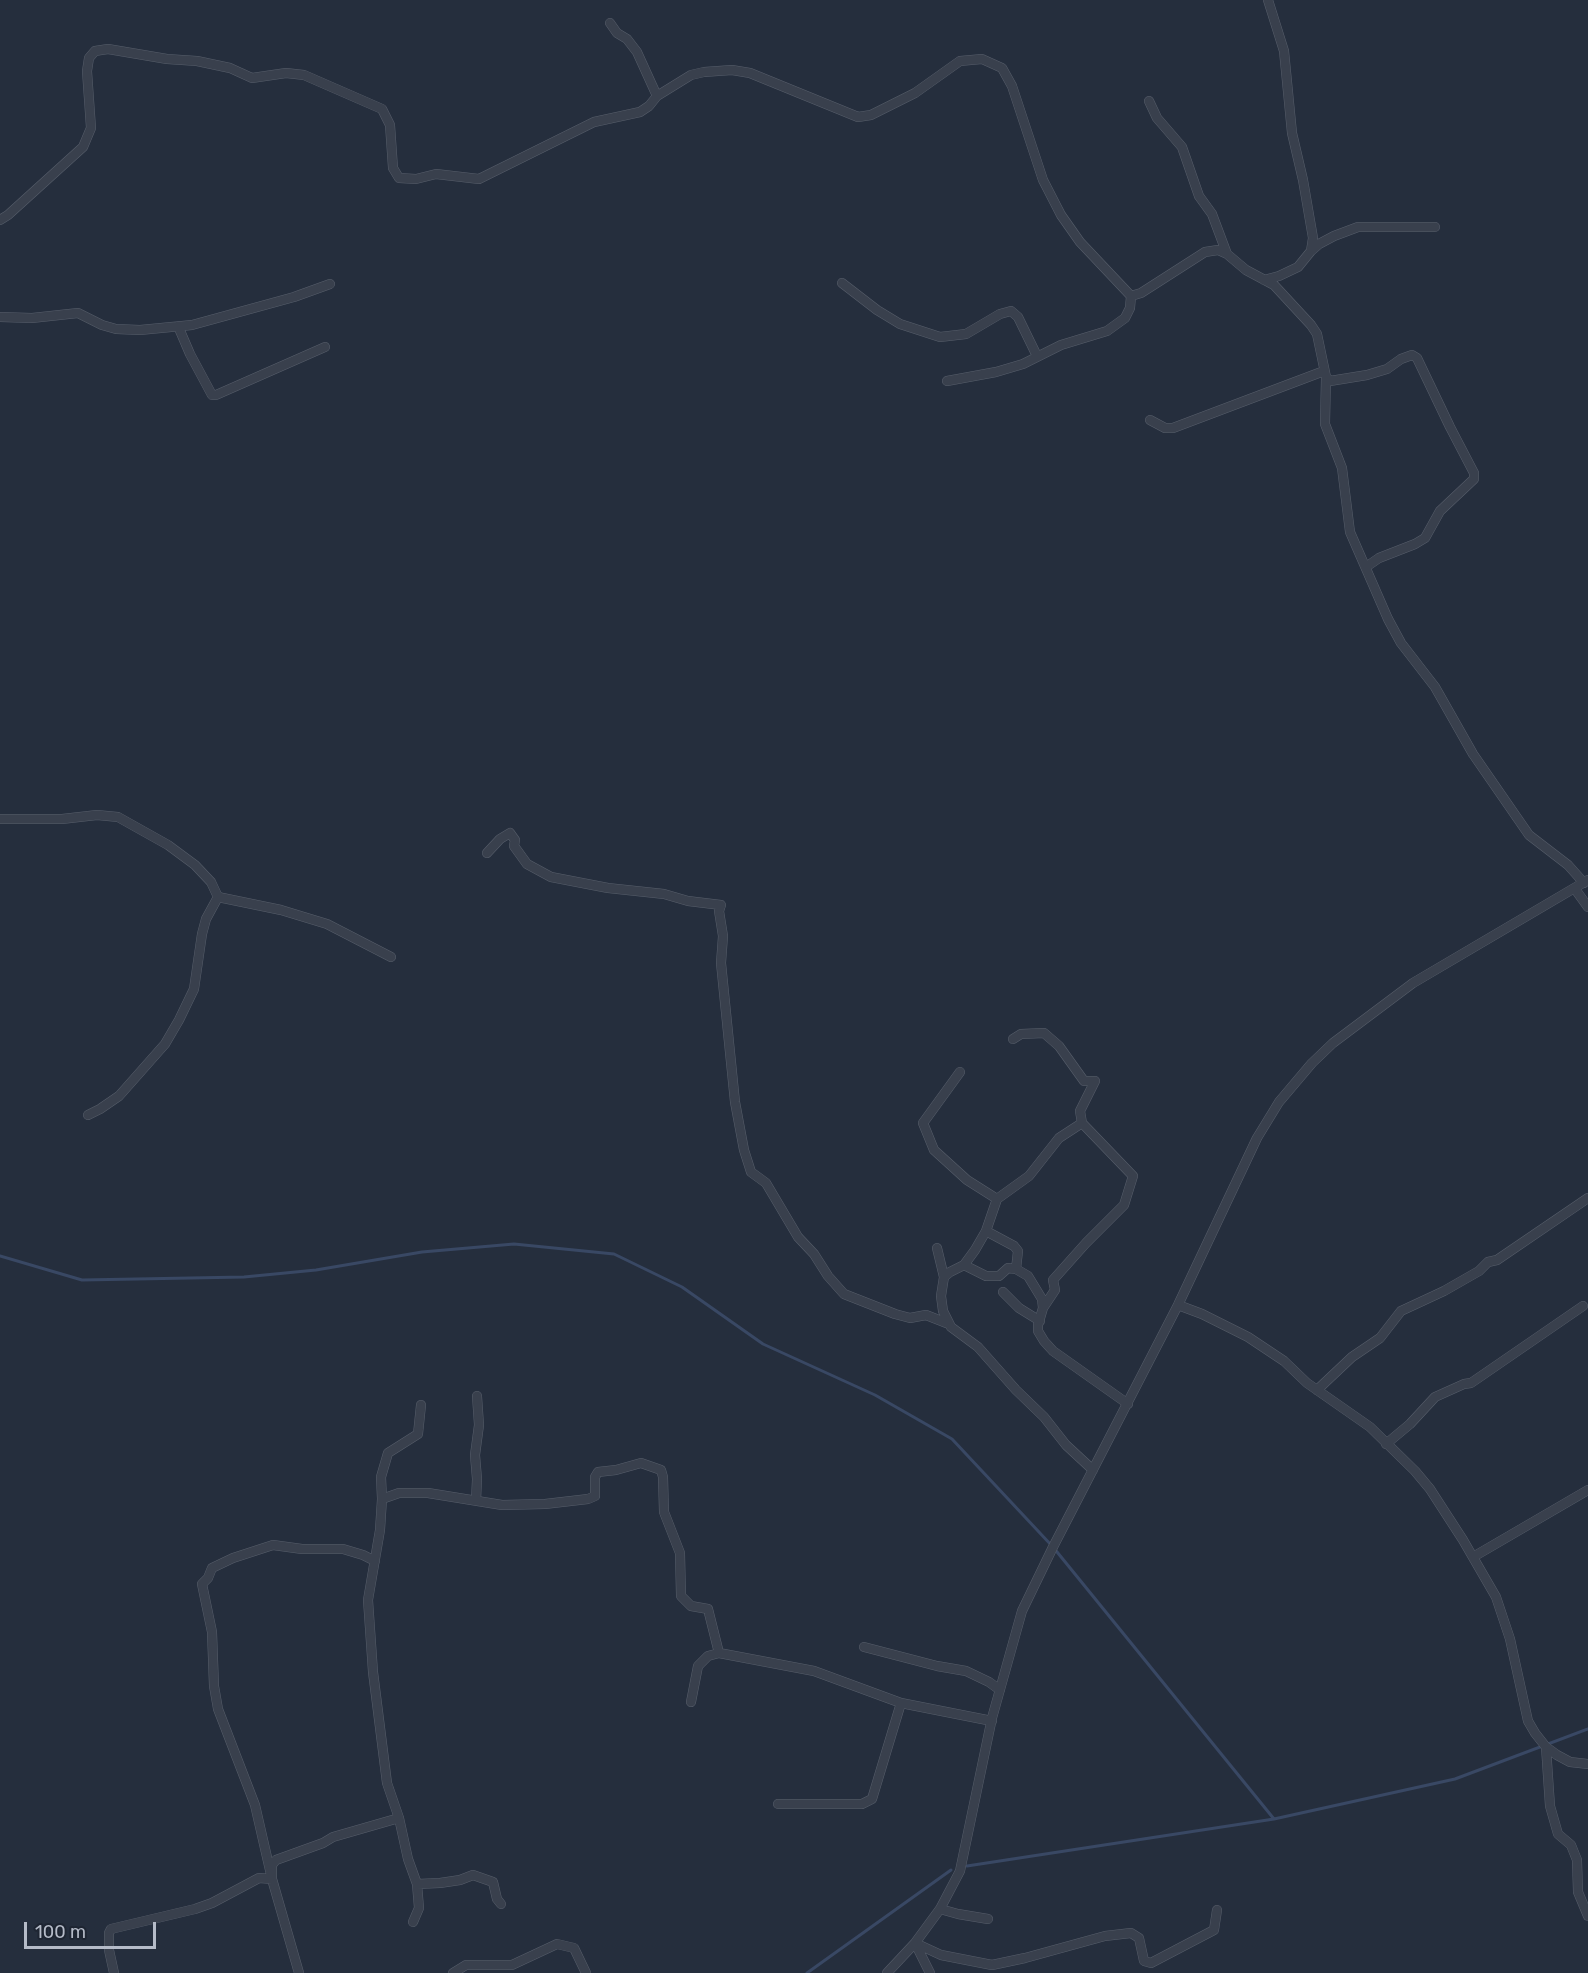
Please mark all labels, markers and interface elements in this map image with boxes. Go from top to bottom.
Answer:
scale bar [27,1910,159,1948]
text: 100 m [35,1921,86,1943]

